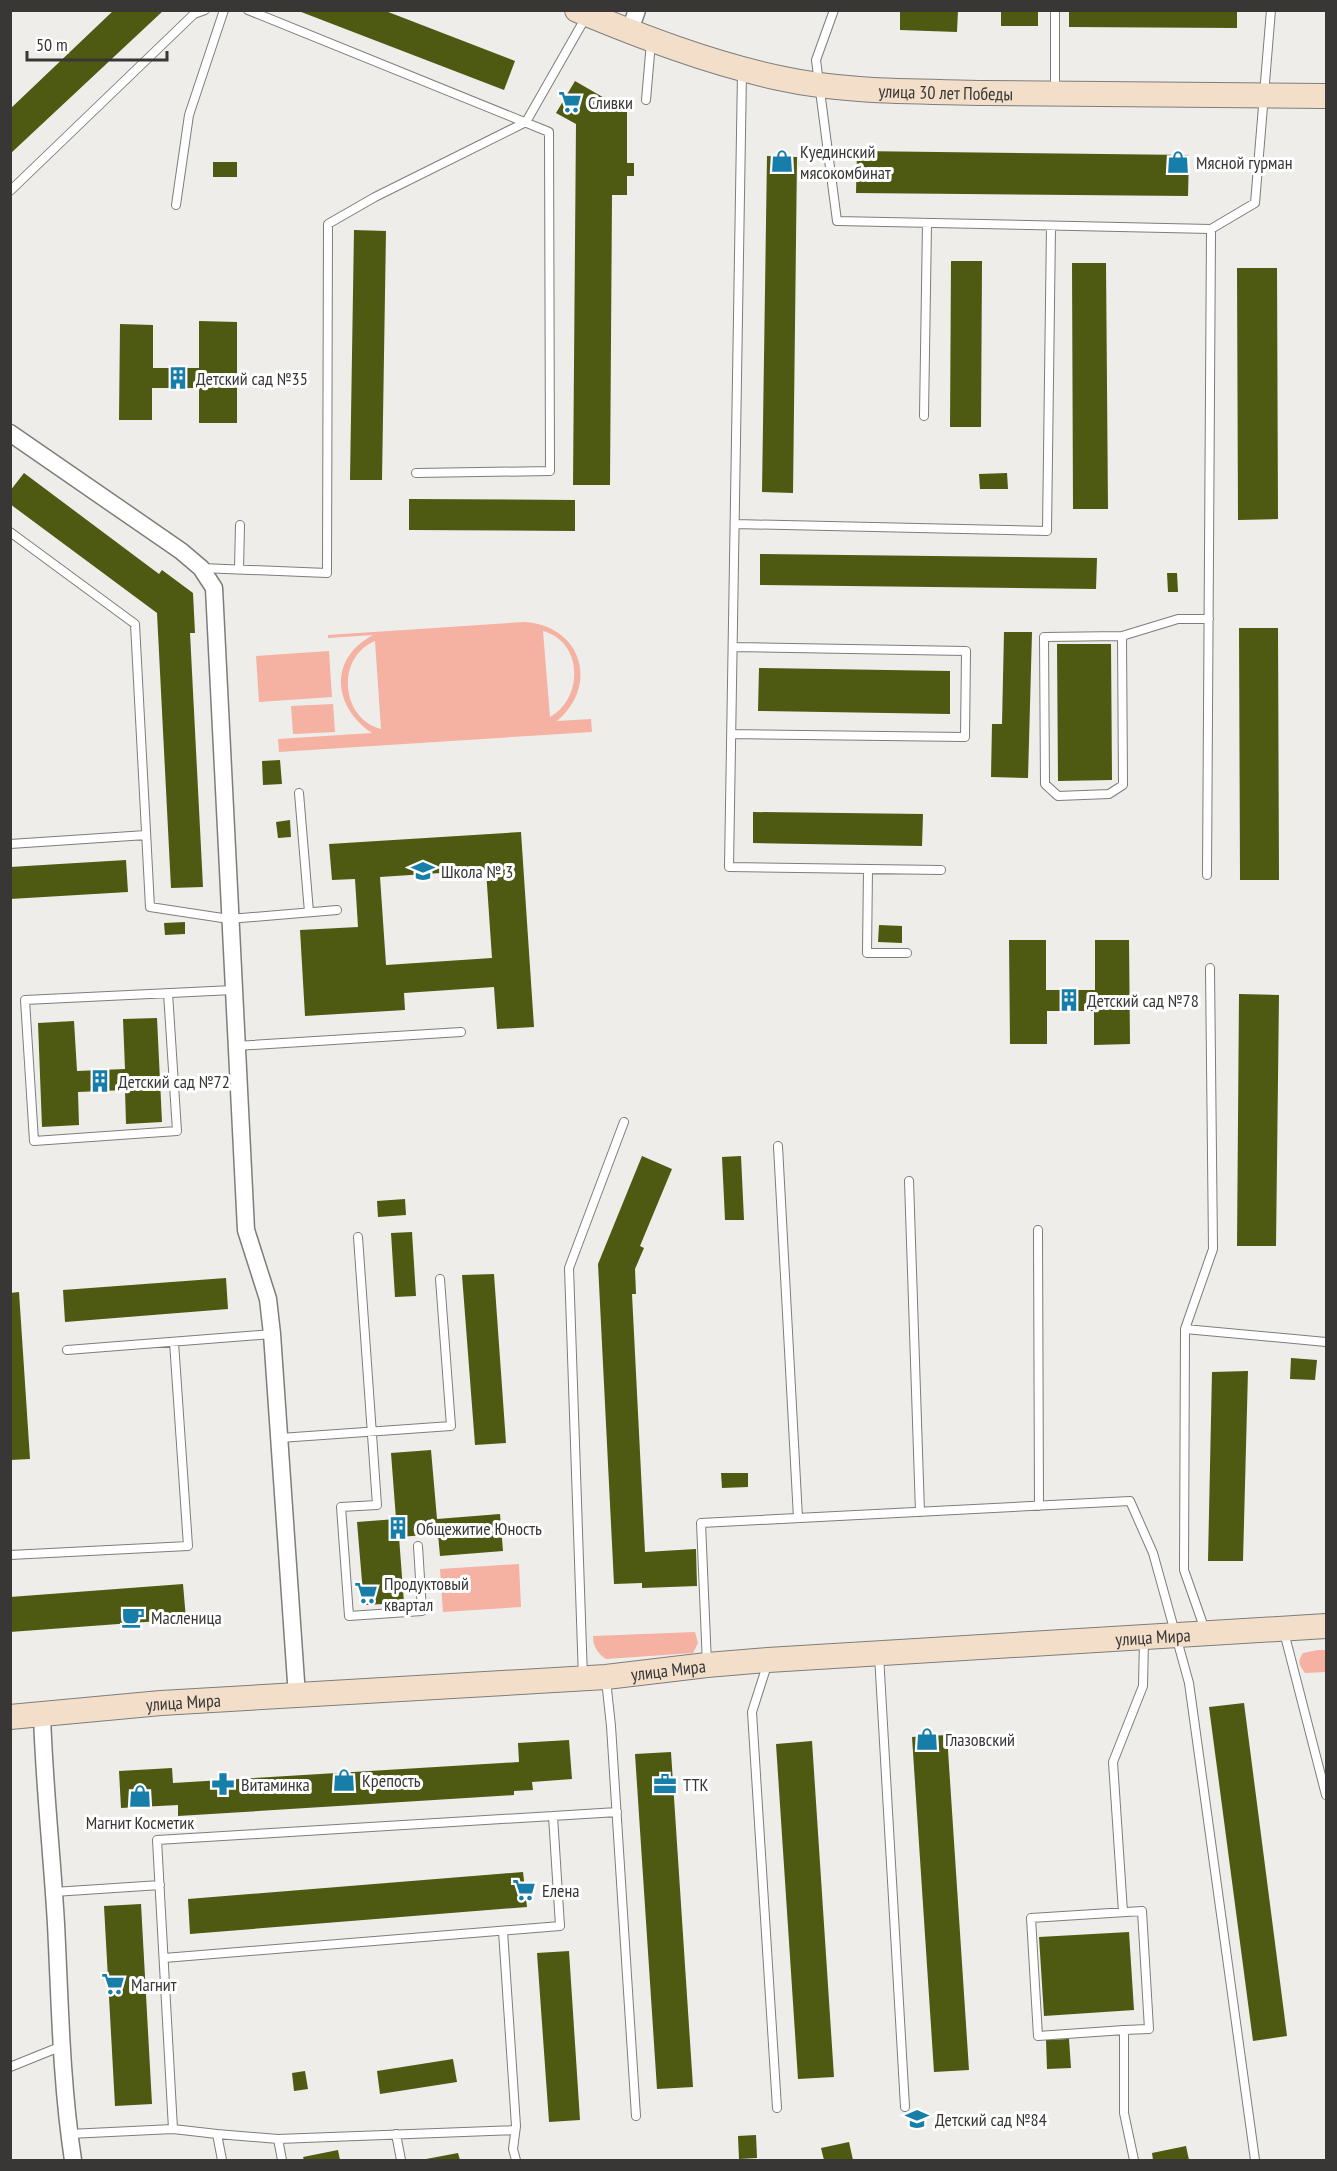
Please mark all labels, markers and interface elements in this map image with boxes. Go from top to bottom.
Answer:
scale bar [27,24,166,62]
text: 50 m [36,33,68,56]
street label: улица 30 лет Победы [878,79,1013,105]
supermarket icon: Сливки [557,89,583,115]
place label: Сливки [588,91,633,114]
place label: Куединский мясокомбинат [800,140,891,184]
shop icon: Куединский мясокомбинат [769,148,795,174]
shop icon: Мясной гурман [1165,149,1191,175]
place label: Мясной гурман [1196,151,1292,174]
building icon: Детский сад №35 [165,365,191,391]
place label: Детский сад №35 [196,367,308,390]
school or university icon: Школа № 3 [410,858,436,884]
place label: Школа № 3 [441,860,513,883]
building icon: Детский сад №78 [1056,987,1082,1013]
place label: Детский сад №78 [1087,989,1199,1012]
building icon: Детский сад №72 [87,1068,113,1094]
place label: Детский сад №72 [118,1070,230,1093]
building icon: Общежитие Юность [385,1515,411,1541]
place label: Общежитие Юность [416,1517,542,1540]
place label: Продуктовый квартал [384,1572,469,1616]
supermarket icon: Продуктовый квартал [353,1580,379,1606]
cafe icon: Масленица [120,1604,146,1630]
place label: Масленица [151,1606,222,1629]
street label: улица Мира [1115,1623,1191,1650]
street label: улица Мира [629,1654,707,1685]
street label: улица Мира [145,1688,222,1716]
shop icon: Глазовский [914,1726,940,1752]
place label: Глазовский [945,1728,1015,1751]
shop icon: Крепость [331,1767,357,1793]
place label: Крепость [362,1769,421,1792]
pharmacy icon: Витаминка [210,1771,236,1797]
office icon: ТТК [652,1771,678,1797]
place label: Витаминка [241,1773,310,1796]
place label: ТТК [683,1773,708,1796]
shop icon: Магнит Косметик [127,1783,153,1809]
place label: Магнит Косметик [86,1811,194,1834]
supermarket icon: Елена [511,1877,537,1903]
place label: Елена [542,1879,580,1902]
supermarket icon: Магнит [100,1971,126,1997]
place label: Магнит [131,1973,177,1996]
school or university icon: Детский сад №84 [904,2106,930,2132]
place label: Детский сад №84 [935,2108,1047,2131]

